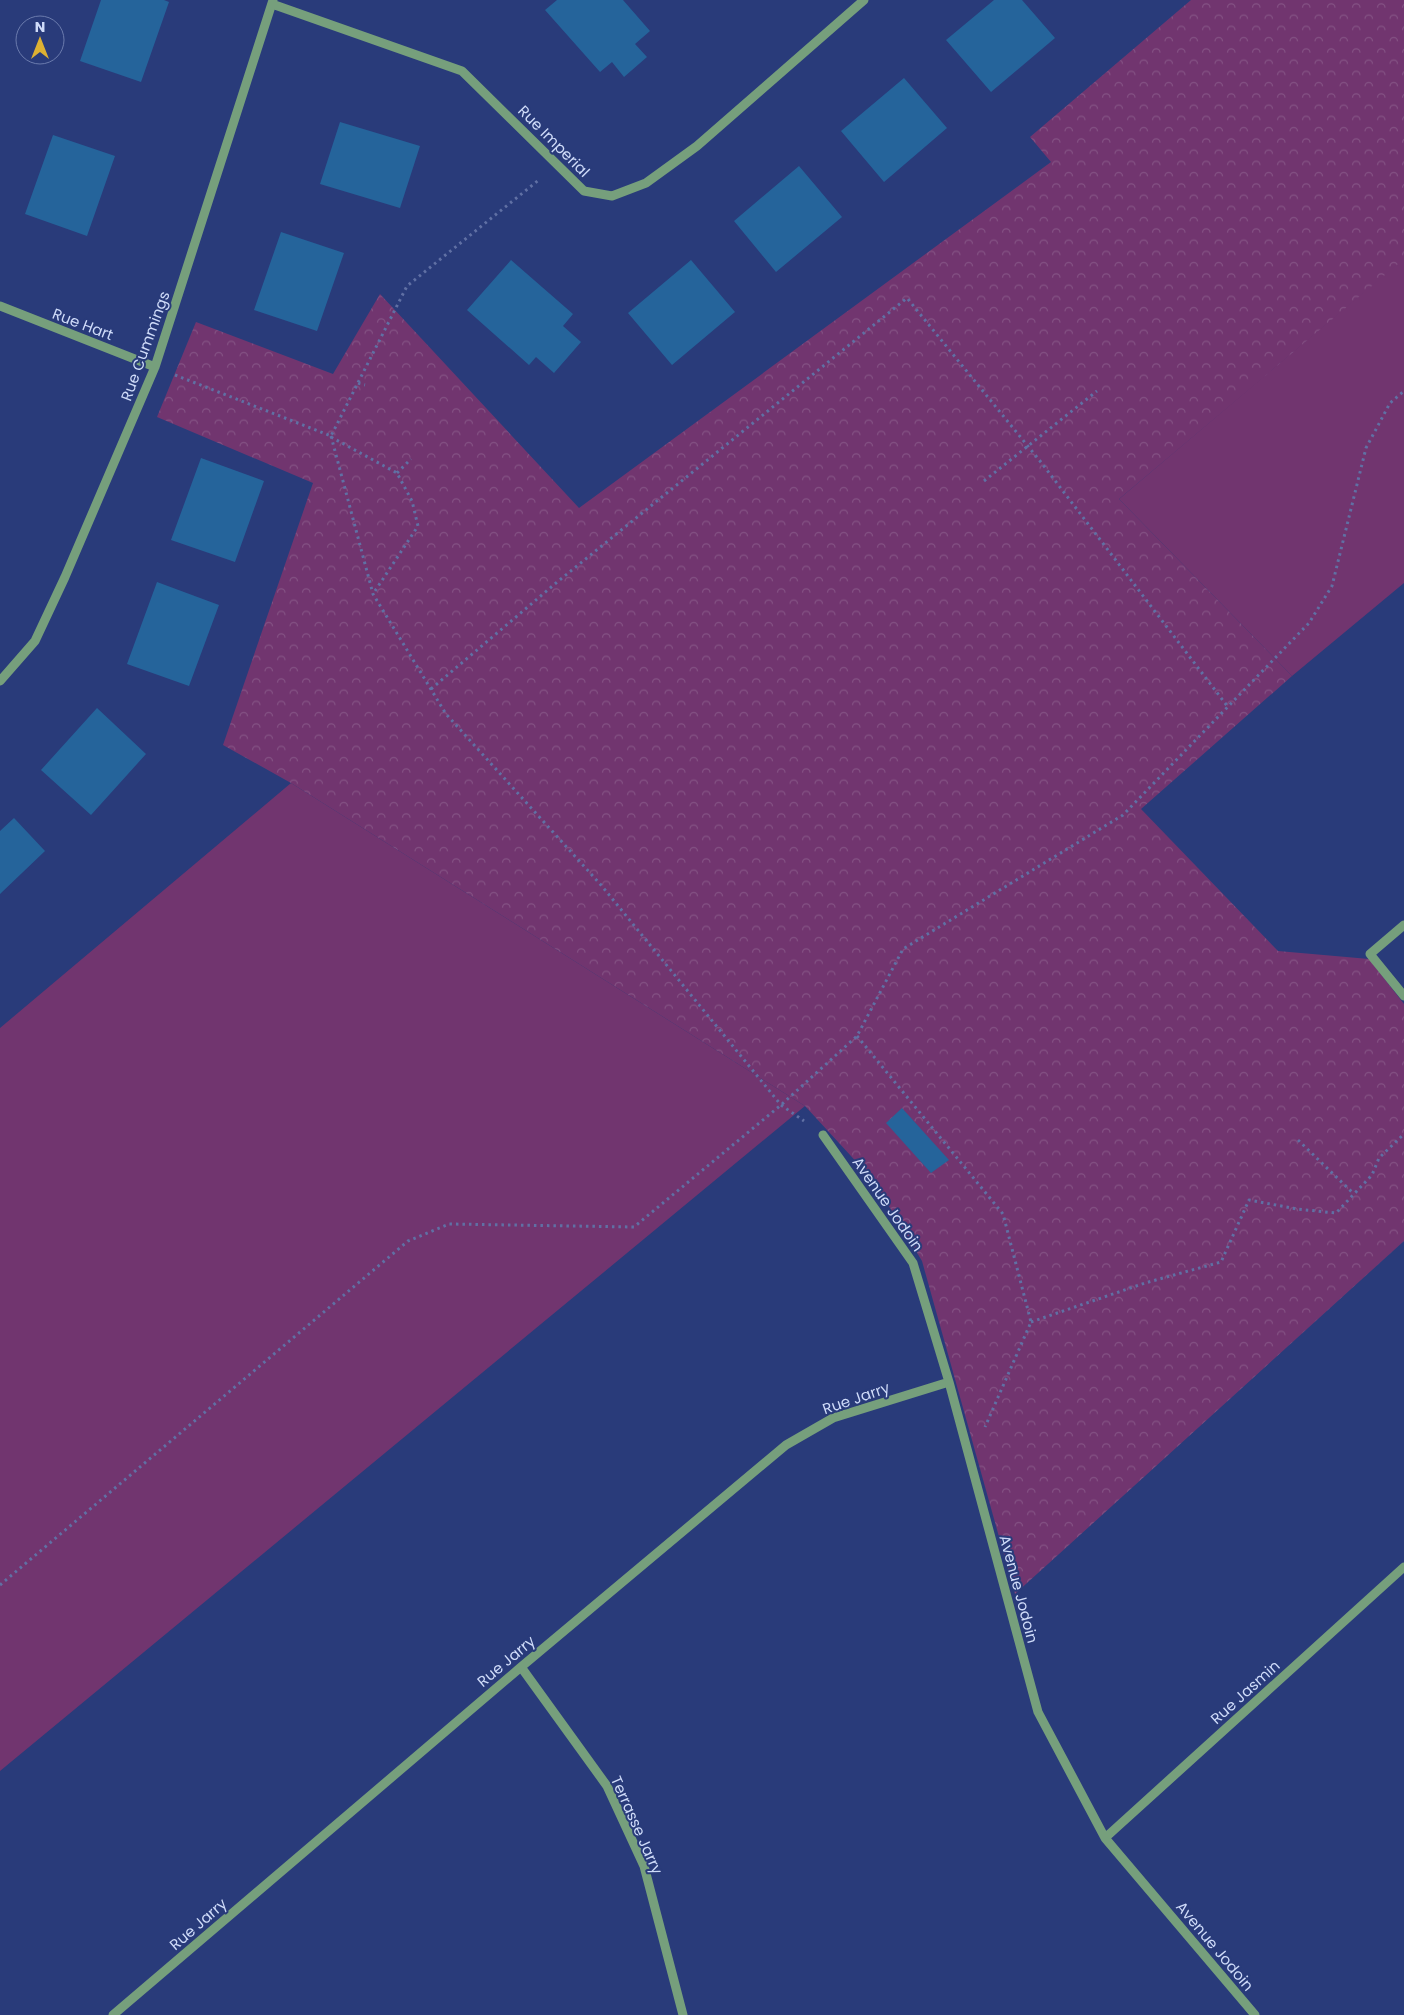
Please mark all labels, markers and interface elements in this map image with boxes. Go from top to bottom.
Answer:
north arrow [15,15,65,65]
text: N [35,17,45,37]
street label: Rue Imperial [513,100,595,182]
street label: Rue Cummings [115,288,175,404]
street label: Rue Hart [50,303,116,345]
street label: Avenue Jodoin [848,1153,928,1255]
street label: Rue Jarry [820,1377,893,1419]
street label: Avenue Jodoin [995,1533,1043,1645]
street label: Rue Jarry [473,1630,540,1691]
street label: Rue Jasmin [1206,1655,1284,1729]
street label: Terrasse Jarry [606,1773,668,1878]
street label: Rue Jarry [165,1893,232,1955]
street label: Avenue Jodoin [1171,1897,1259,1995]

